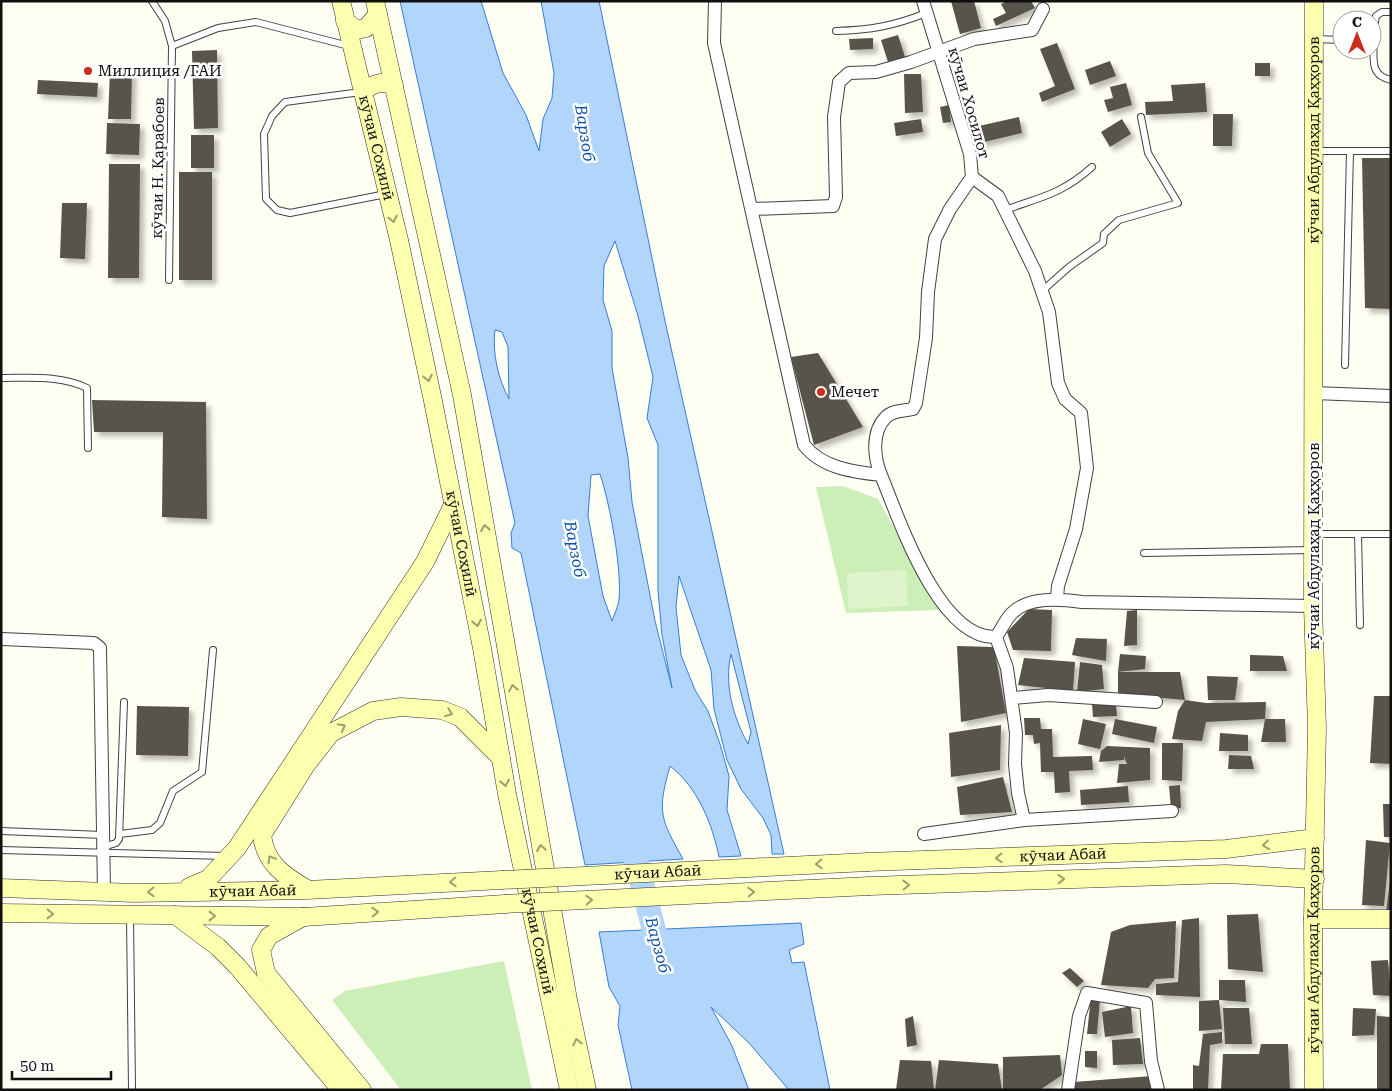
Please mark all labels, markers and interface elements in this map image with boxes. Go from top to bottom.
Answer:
north arrow [1332,10,1382,60]
text: С [1352,14,1362,30]
street label: кӯчаи Абдулаҳад Қаҳҳоров [1305,36,1323,244]
street label: кӯчаи Хосилот [944,45,994,161]
place label: Миллиция /ГАИ [98,62,222,80]
marker: Миллиция /ГАИ [82,65,94,77]
street label: кӯчаи Соҳилӣ [355,93,398,202]
street label: кӯчаи Н. Қарабоев [148,97,168,239]
water label: Варзоб [571,102,599,163]
one-way arrow [387,214,398,223]
one-way arrow [422,373,433,382]
place label: Мечет [831,383,879,401]
marker: Мечет [815,386,827,398]
street label: кӯчаи Абдулаҳад Қаҳҳоров [1305,442,1323,650]
street label: кӯчаи Соҳилӣ [442,489,481,598]
water label: Варзоб [560,518,590,579]
one-way arrow [480,523,490,532]
one-way arrow [472,618,482,627]
one-way arrow [508,684,518,692]
one-way arrow [444,707,453,717]
one-way arrow [337,723,346,733]
one-way arrow [500,778,510,787]
one-way arrow [1262,839,1270,850]
one-way arrow [536,844,547,852]
street label: кӯчаи Абаӣ [1019,844,1107,866]
street label: кӯчаи Абдулаҳад Қаҳҳоров [1304,846,1324,1054]
one-way arrow [995,853,1003,863]
one-way arrow [267,855,277,864]
one-way arrow [815,859,823,870]
street label: кӯчаи Абаӣ [614,861,702,883]
one-way arrow [1058,874,1066,884]
one-way arrow [449,877,457,888]
one-way arrow [903,879,911,890]
street label: кӯчаи Абаӣ [209,881,297,901]
one-way arrow [747,886,755,897]
one-way arrow [147,887,155,898]
street label: кӯчаи Соҳилӣ [518,887,558,996]
one-way arrow [585,895,593,906]
one-way arrow [371,907,379,918]
one-way arrow [46,909,54,919]
one-way arrow [209,910,217,921]
water label: Варзоб [641,914,675,975]
one-way arrow [572,1038,583,1047]
scale bar [12,1048,111,1080]
text: 50 m [20,1057,55,1075]

